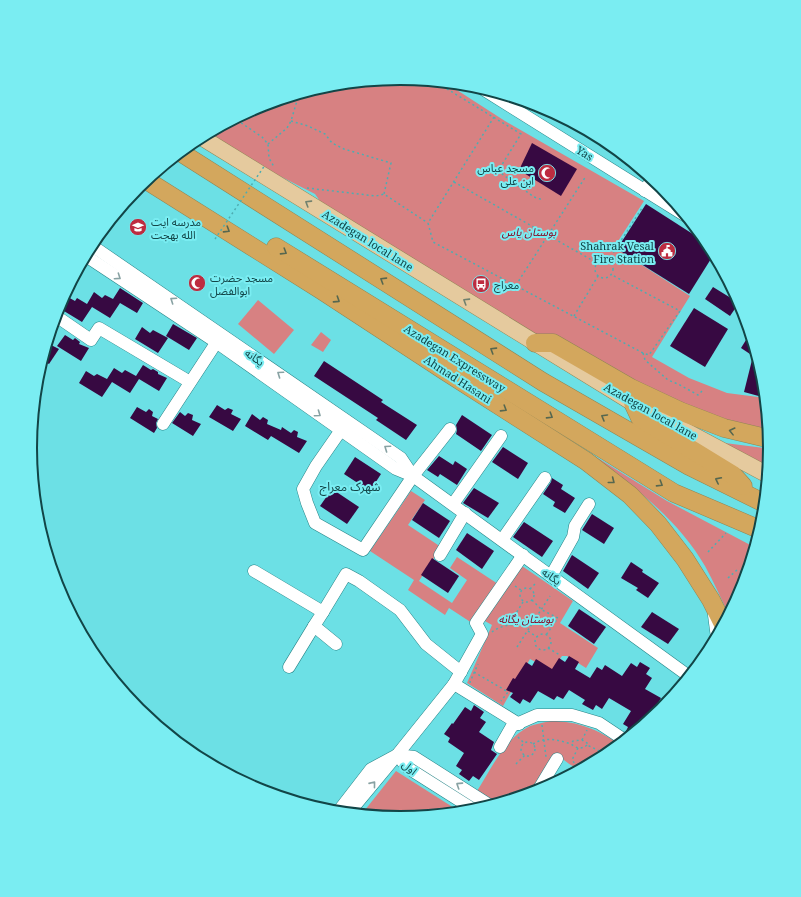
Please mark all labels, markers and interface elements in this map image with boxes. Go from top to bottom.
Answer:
street label: Yas [573,142,596,164]
place label: مسجد عباس ابن علی [477,160,534,188]
mosque icon: مسجد عباس ابن علی [537,163,557,183]
one-way arrow [305,201,312,208]
street label: Azadegan local lane [320,206,416,274]
place label: مدرسه ایت الله بهجت [151,214,201,242]
school or university icon: مدرسه ایت الله بهجت [128,217,148,237]
park label: بوستان یاس [502,224,557,239]
one-way arrow [223,226,230,233]
place label: Shahrak Vesal Fire Station [580,238,655,266]
public building icon: Shahrak Vesal Fire Station [657,241,677,261]
one-way arrow [280,247,287,255]
place label: مسجد حضرت ابوالفضل [210,270,273,298]
one-way arrow [114,272,121,280]
mosque icon: مسجد حضرت ابوالفضل [187,273,207,293]
bus stop icon: معراج [471,274,491,294]
place label: معراج [494,277,519,293]
one-way arrow [380,278,387,285]
one-way arrow [332,295,339,302]
one-way arrow [170,298,177,305]
one-way arrow [463,298,470,305]
street label: Azadegan Expressway [401,321,509,396]
street label: یگانه [242,345,268,369]
one-way arrow [490,347,497,355]
street label: Ahmad Hasani [421,352,495,407]
one-way arrow [277,371,284,379]
street label: Azadegan local lane [602,379,700,443]
one-way arrow [500,404,507,411]
one-way arrow [314,409,321,417]
one-way arrow [546,411,553,419]
one-way arrow [601,414,609,422]
one-way arrow [729,427,735,435]
one-way arrow [384,446,391,453]
one-way arrow [608,476,615,483]
one-way arrow [715,477,722,485]
district label: شهرک معراج [320,478,380,496]
one-way arrow [656,480,663,487]
street label: یگانه [539,564,565,588]
park label: بوستان یگانه [499,611,554,626]
street label: اول [399,756,421,778]
one-way arrow [368,781,375,788]
one-way arrow [456,783,463,790]

